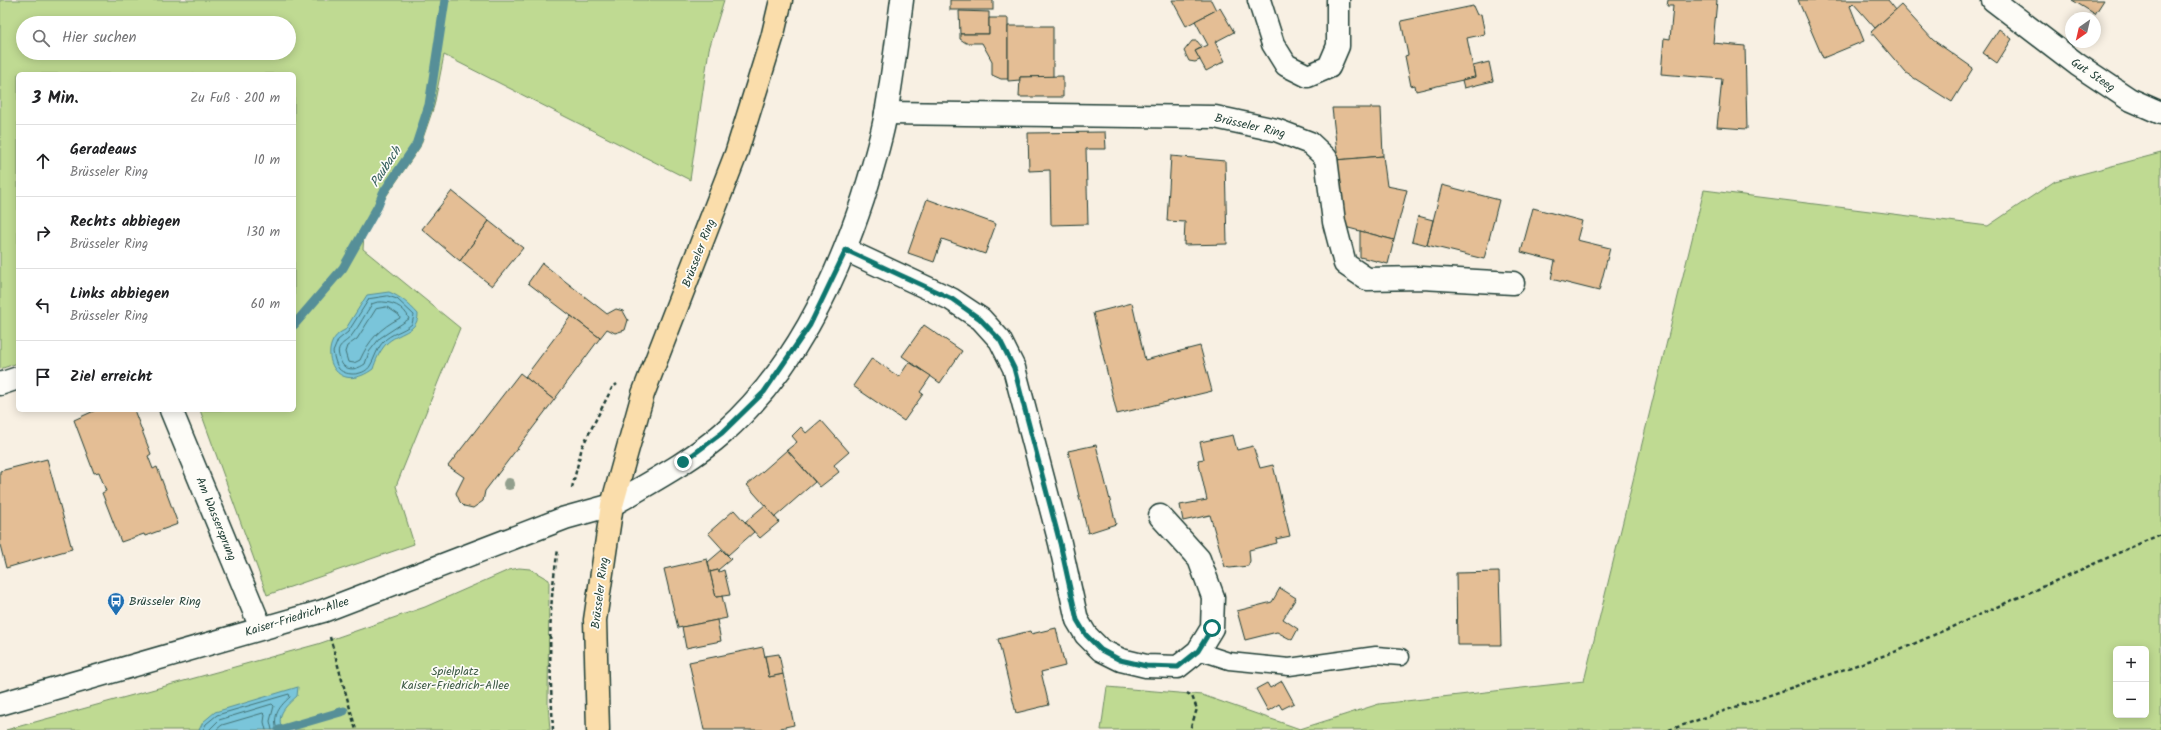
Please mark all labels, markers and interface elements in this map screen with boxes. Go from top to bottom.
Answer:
north arrow [2065,12,2101,48]
search box [16,16,296,60]
text: Hier suchen [62,26,136,50]
icon: search [30,27,52,49]
street label: Gut Steeg [2067,53,2119,97]
text: 3 Min. [32,85,79,112]
text: Zu Fuß · 200 m [190,88,280,109]
street label: Brüsseler Ring [1213,109,1288,143]
text: Geradeaus [70,138,137,162]
water label: Paubach [365,142,408,192]
icon: ahead [32,150,54,172]
text: 10 m [254,150,280,171]
text: Brüsseler Ring [70,162,148,183]
text: Rechts abbiegen [70,210,180,234]
street label: Brüsseler Ring [677,216,721,290]
icon: right [32,222,54,244]
text: 130 m [246,222,280,243]
text: Brüsseler Ring [70,234,148,255]
text: Links abbiegen [70,282,169,306]
icon: left [32,294,54,316]
text: 60 m [251,294,280,315]
text: Brüsseler Ring [70,306,148,327]
text: Ziel erreicht [70,365,153,389]
icon: arrive [32,366,54,388]
route end [674,453,692,471]
street label: Am Wassersprung [191,474,242,564]
street label: Brüsseler Ring [586,556,614,630]
bus stop icon: Brüsseler Ring [106,591,126,616]
place label: Brüsseler Ring [129,592,201,611]
street label: Kaiser-Friedrich-Allee [243,592,352,642]
route start [1203,619,1221,637]
map controls [2113,646,2149,718]
button: + [2113,646,2149,682]
park label: Spielplatz Kaiser-Friedrich-Allee [401,662,510,695]
button: − [2113,682,2149,718]

